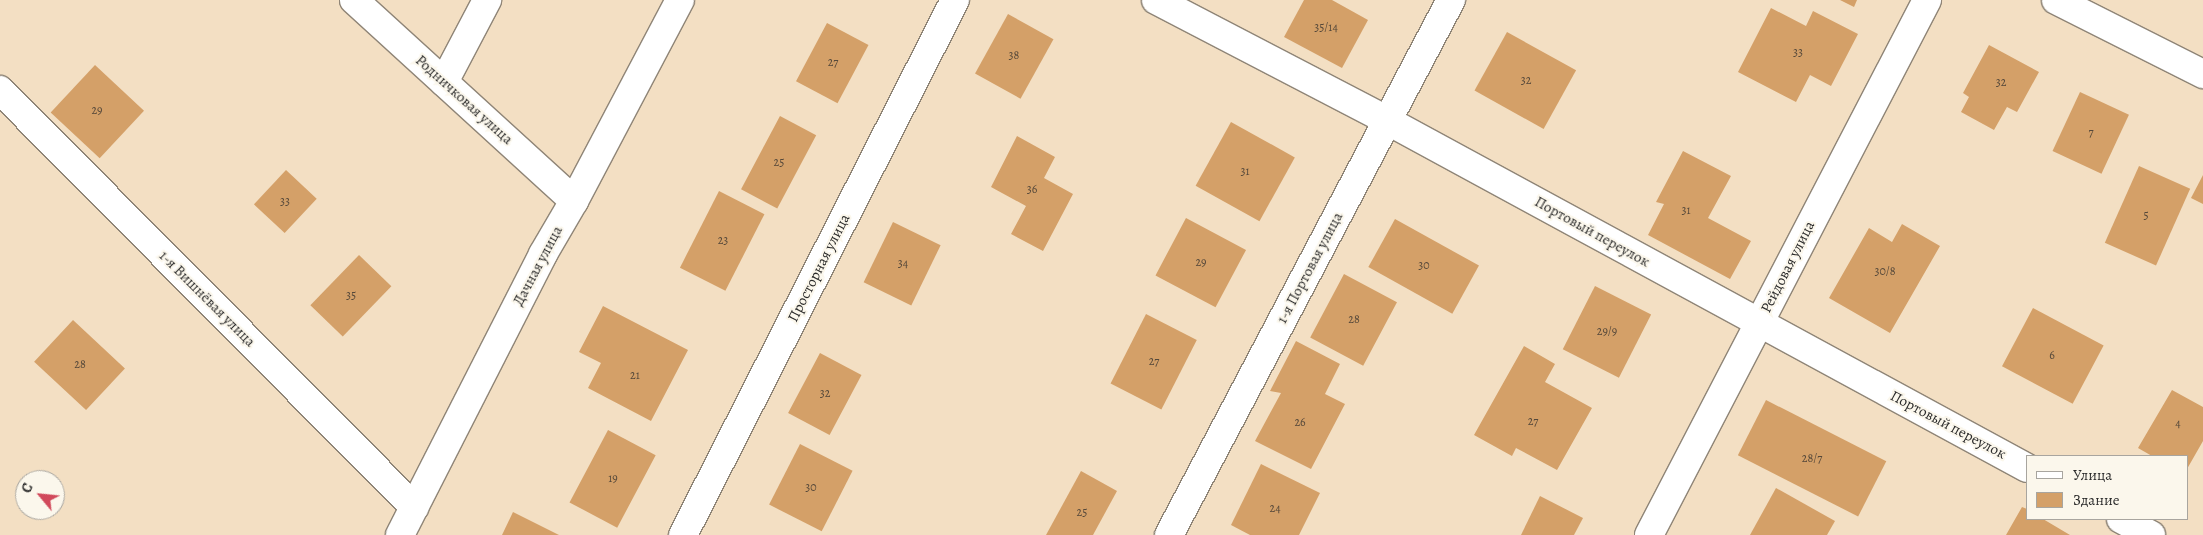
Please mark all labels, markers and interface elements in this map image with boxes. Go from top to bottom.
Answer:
house number: 35/14 [1314,21,1338,35]
house number: 33 [1793,46,1803,60]
house number: 38 [1009,49,1019,63]
street label: Родничковая улица [412,52,516,148]
house number: 27 [828,56,838,70]
house number: 32 [1521,74,1531,88]
house number: 32 [1996,76,2006,90]
house number: 29 [91,104,103,118]
house number: 7 [2088,126,2094,140]
house number: 25 [774,156,784,170]
house number: 31 [1240,165,1250,179]
house number: 36 [1027,183,1037,197]
street label: Портовый переулок [1531,193,1653,271]
house number: 33 [280,195,290,209]
house number: 31 [1681,204,1691,218]
street label: 1-я Портовая улица [1273,209,1347,327]
house number: 5 [2143,209,2149,223]
street label: Просторная улица [784,211,854,325]
street label: Рейдовая улица [1757,218,1819,316]
street label: Дачная улица [509,223,567,309]
house number: 23 [718,234,728,248]
street label: 1-я Вишнёвая улица [155,247,259,351]
house number: 29 [1195,256,1207,270]
house number: 34 [898,257,908,271]
house number: 30 [1418,259,1430,273]
house number: 30/8 [1874,265,1896,279]
house number: 35 [346,289,356,303]
house number: 28 [1348,313,1360,327]
house number: 29/9 [1597,325,1617,339]
house number: 6 [2049,349,2055,363]
house number: 27 [1149,355,1159,369]
house number: 28 [74,358,86,372]
house number: 21 [630,369,640,383]
house number: 32 [820,387,830,401]
street label: Портовый переулок [1887,387,2009,463]
house number: 27 [1528,415,1538,429]
house number: 26 [1294,416,1306,430]
house number: 4 [2175,417,2181,431]
house number: 28/7 [1802,452,1822,466]
legend [2026,455,2188,520]
text: Улица [2073,465,2112,485]
north arrow [15,470,65,520]
house number: 19 [608,472,618,486]
text: С [17,480,38,496]
house number: 30 [805,481,817,495]
text: Здание [2073,490,2120,510]
house number: 24 [1269,502,1281,516]
house number: 25 [1077,506,1087,520]

